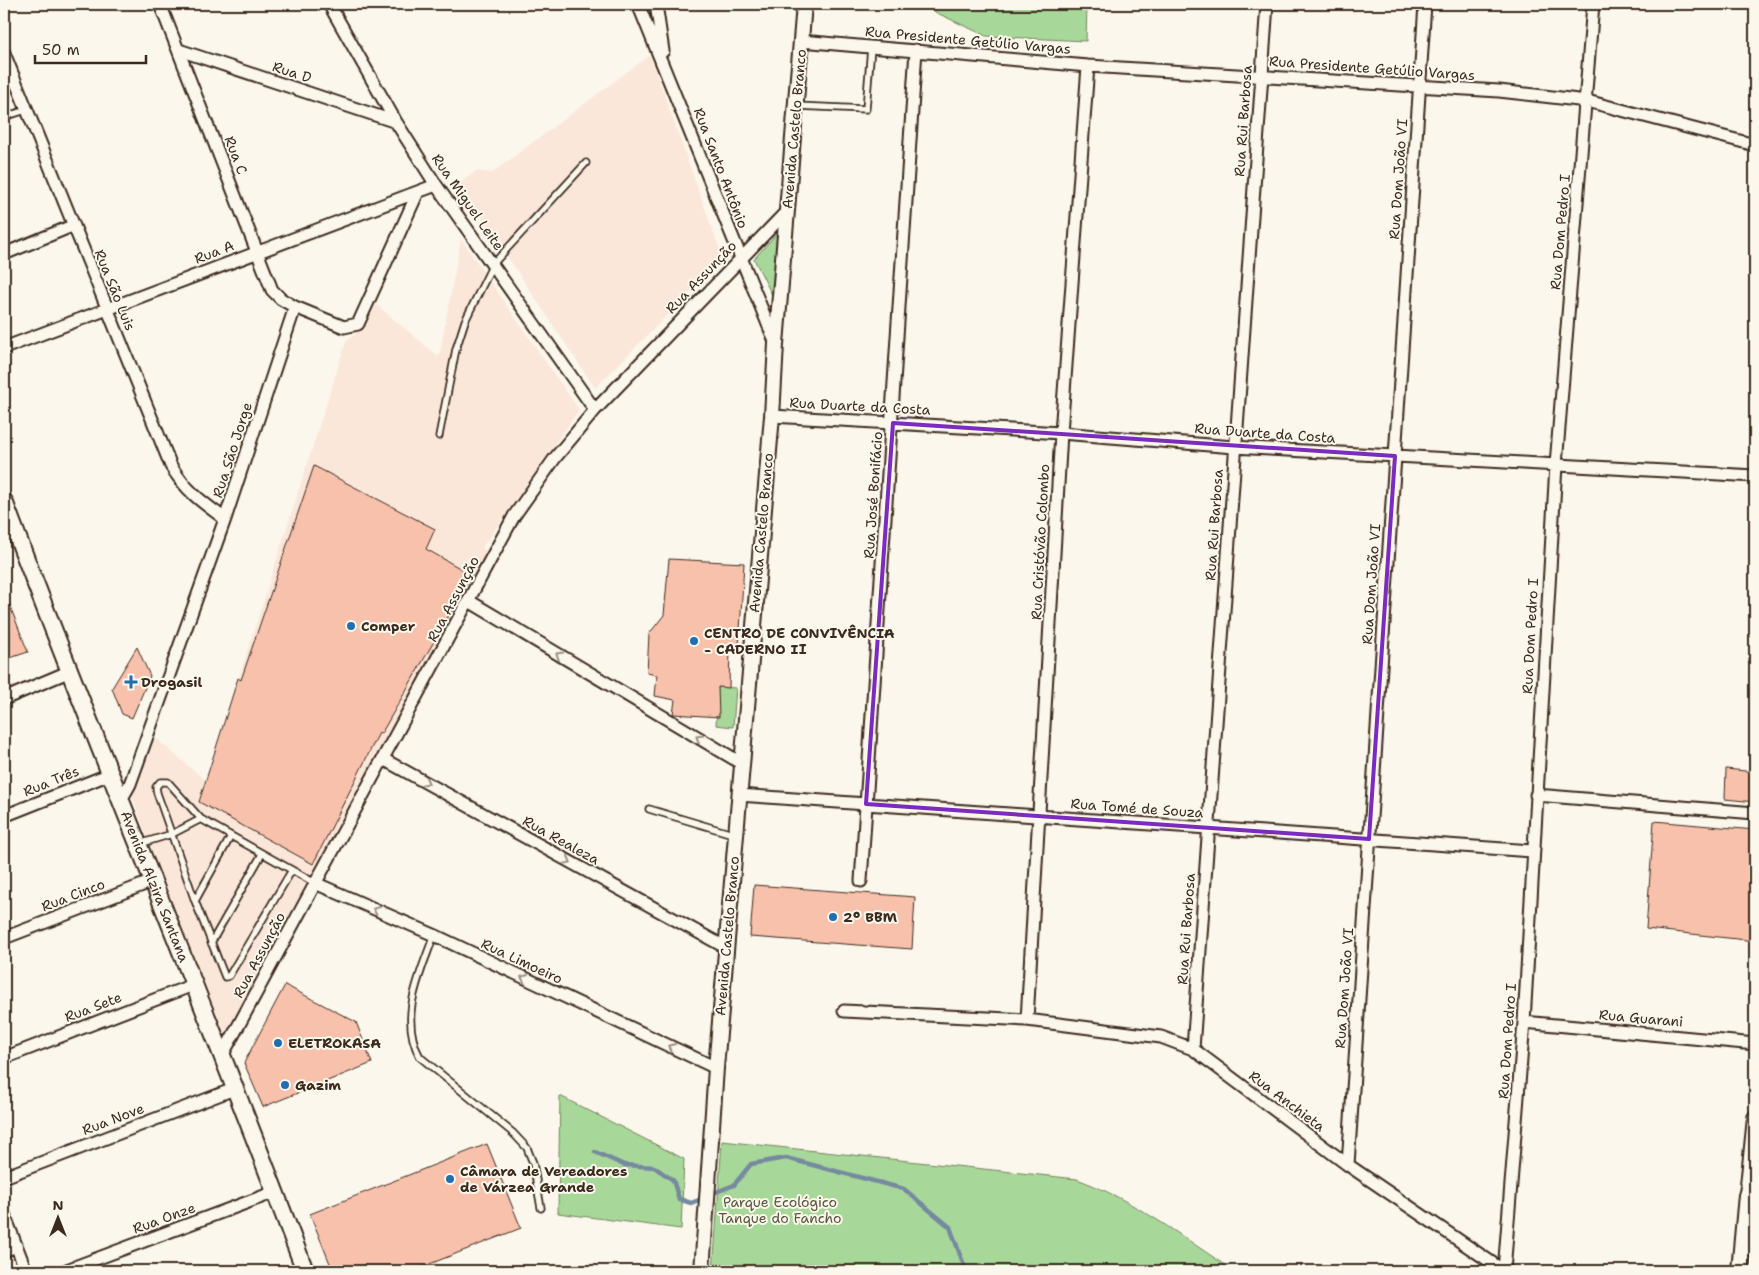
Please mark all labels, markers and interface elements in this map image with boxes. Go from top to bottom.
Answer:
street label: Rua Presidente Getúlio Vargas [864,22,1072,58]
scale bar [35,32,146,64]
text: 50 m [42,40,80,60]
street label: Avenida Castelo Branco [778,48,810,210]
street label: Rua Presidente Getúlio Vargas [1268,52,1476,84]
street label: Rua D [270,57,314,87]
street label: Rua Rui Barbosa [1230,64,1256,177]
street label: Rua Santo Antônio [690,105,752,231]
street label: Rua Dom João VI [1385,118,1411,240]
street label: Rua C [221,133,251,177]
street label: Rua Miguel Leite [428,150,508,254]
street label: Rua Dom Pedro I [1546,173,1574,291]
street label: Rua A [192,236,236,268]
street label: Rua Assunção [662,237,740,317]
street label: Rua São Luis [91,247,139,333]
street label: Rua Duarte da Costa [789,393,931,419]
street label: Rua São Jorge [208,400,256,500]
street label: Rua Duarte da Costa [1194,419,1336,447]
street label: Rua José Bonifácio [860,431,886,559]
street label: Avenida Castelo Branco [745,452,777,614]
street label: Rua Cristóvão Colombo [1027,463,1053,621]
street label: Rua Rui Barbosa [1201,468,1227,581]
street label: Rua Dom João VI [1358,523,1384,645]
street label: Rua Assunção [423,553,483,645]
street label: Rua Dom Pedro I [1518,577,1542,694]
place label: Comper [361,617,416,635]
marker: Comper [345,620,357,632]
place label: CENTRO DE CONVIVÊNCIA - CADERNO II [704,624,895,658]
marker: CENTRO DE CONVIVÊNCIA - CADERNO II [688,635,700,647]
one-way arrow [556,652,565,662]
place label: Drogasil [141,673,202,691]
marker: Drogasil [125,676,137,688]
one-way arrow [695,735,704,745]
street label: Rua Três [20,762,82,800]
one-way arrow [420,776,429,786]
street label: Rua Tomé de Souza [1070,794,1204,822]
street label: Avenida Alzira Santana [117,808,193,965]
street label: Rua Realeza [519,812,603,869]
one-way arrow [563,855,572,865]
street label: Avenida Castelo Branco [711,855,743,1017]
street label: Rua Rui Barbosa [1173,872,1199,985]
street label: Rua Cinco [39,875,107,915]
one-way arrow [373,906,381,916]
place label: 2º BBM [843,908,898,926]
street label: Rua Assunção [229,909,289,1001]
marker: 2º BBM [827,911,839,923]
street label: Rua Dom João VI [1331,927,1357,1049]
street label: Rua Limoeiro [478,934,566,988]
one-way arrow [520,974,529,984]
street label: Rua Dom Pedro I [1494,982,1520,1100]
street label: Rua Sete [62,988,124,1026]
street label: Rua Guarani [1598,1005,1684,1031]
place label: ELETROKASA [288,1034,381,1052]
marker: ELETROKASA [272,1037,284,1049]
one-way arrow [667,1043,676,1053]
street label: Rua Anchieta [1245,1067,1329,1136]
place label: Gazim [295,1076,341,1094]
marker: Gazim [279,1079,291,1091]
street label: Rua Nove [80,1099,147,1139]
place label: Câmara de Vereadores de Várzea Grande [460,1162,627,1196]
marker: Câmara de Vereadores de Várzea Grande [444,1173,456,1185]
north arrow [32,1192,82,1242]
park label: Parque Ecológico Tanque do Fancho [718,1193,842,1227]
text: N [52,1196,64,1214]
street label: Rua Onze [130,1198,198,1238]

